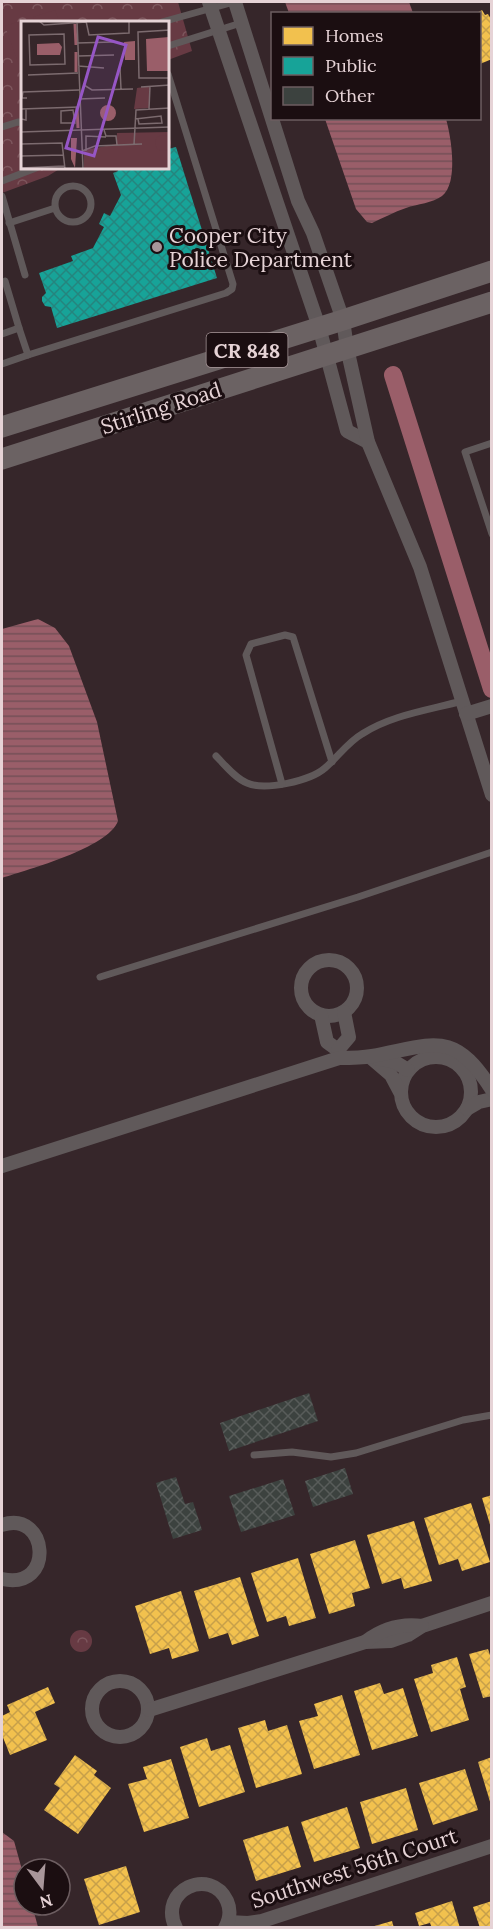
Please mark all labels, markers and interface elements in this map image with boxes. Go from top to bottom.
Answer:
legend [271,12,481,120]
inset map [21,21,170,170]
text: Homes [325,24,383,47]
text: Public [325,54,377,77]
text: Other [325,84,375,107]
place label: Cooper City Police Department [169,222,353,273]
marker: Cooper City Police Department [150,240,164,254]
road number: CR 848 [206,333,288,367]
street label: Stirling Road [97,376,225,440]
street label: Southwest 56th Court [247,1822,461,1914]
north arrow [12,1857,72,1917]
text: N [37,1890,55,1913]

